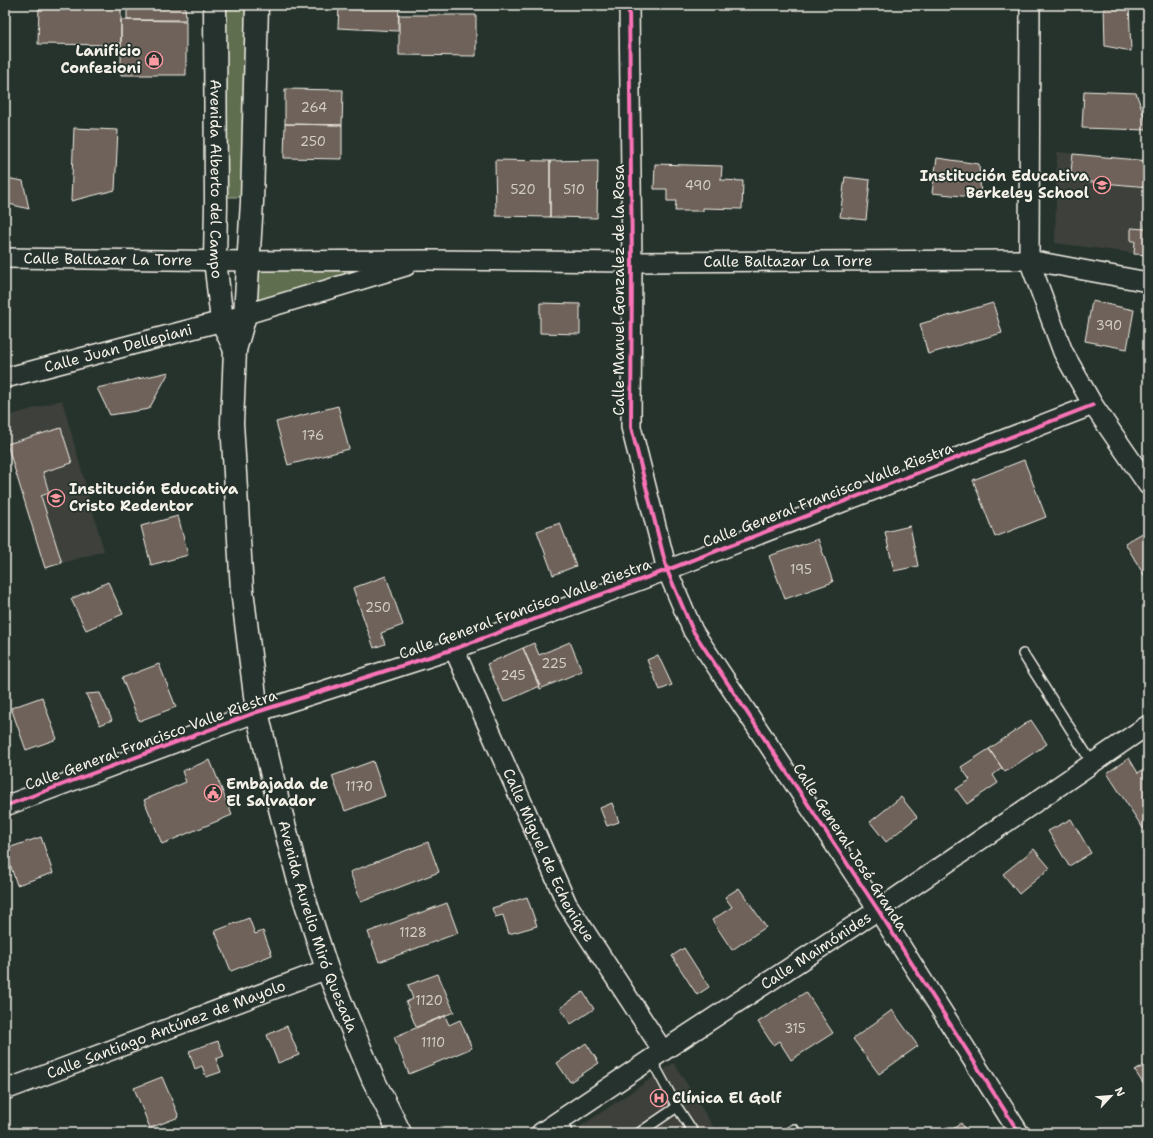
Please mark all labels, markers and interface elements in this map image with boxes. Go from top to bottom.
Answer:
place label: Lanificio Confezioni [60,41,141,78]
shop icon: Lanificio Confezioni [144,50,164,70]
street label: Avenida Alberto del Campo [205,79,227,280]
house number: 264 [301,99,327,116]
house number: 250 [300,133,326,150]
street label: Calle Manuel Gonzalez de la Rosa [609,164,629,416]
place label: Institución Educativa Berkeley School [920,166,1090,203]
school or university icon: Institución Educativa Berkeley School [1092,175,1112,195]
house number: 490 [685,177,711,194]
house number: 520 [510,181,536,198]
house number: 510 [563,181,585,198]
street label: Calle Baltazar La Torre [23,248,193,270]
street label: Calle Baltazar La Torre [703,251,872,272]
house number: 390 [1096,317,1122,334]
street label: Calle Juan Dellepiani [42,319,194,377]
house number: 176 [302,427,324,444]
street label: Calle General Francisco Valle Riestra [700,438,957,552]
place label: Institución Educativa Cristo Redentor [69,479,239,516]
school or university icon: Institución Educativa Cristo Redentor [46,488,66,508]
street label: Calle General Francisco Valle Riestra [396,554,654,664]
house number: 195 [790,561,812,578]
house number: 250 [365,599,391,616]
house number: 225 [541,655,567,672]
house number: 245 [501,667,526,684]
street label: Calle General Francisco Valle Riestra [22,685,280,795]
street label: Calle General José Granda [788,759,912,935]
street label: Calle Miguel de Echenique [498,765,599,946]
place label: Embajada de El Salvador [226,774,329,811]
house number: 1170 [345,778,373,795]
public building icon: Embajada de El Salvador [203,783,223,803]
street label: Avenida Aurelio Miró Quesada [274,818,363,1036]
street label: Calle Maimónides [757,907,875,994]
house number: 1128 [399,924,427,941]
street label: Calle Santiago Antúnez de Mayolo [44,976,288,1083]
house number: 1120 [415,992,443,1009]
house number: 315 [784,1020,806,1037]
house number: 1110 [421,1034,445,1051]
north arrow [1091,1076,1131,1116]
text: N [1111,1085,1128,1099]
hospital icon: Clínica El Golf [649,1088,669,1108]
place label: Clínica El Golf [672,1088,782,1108]

